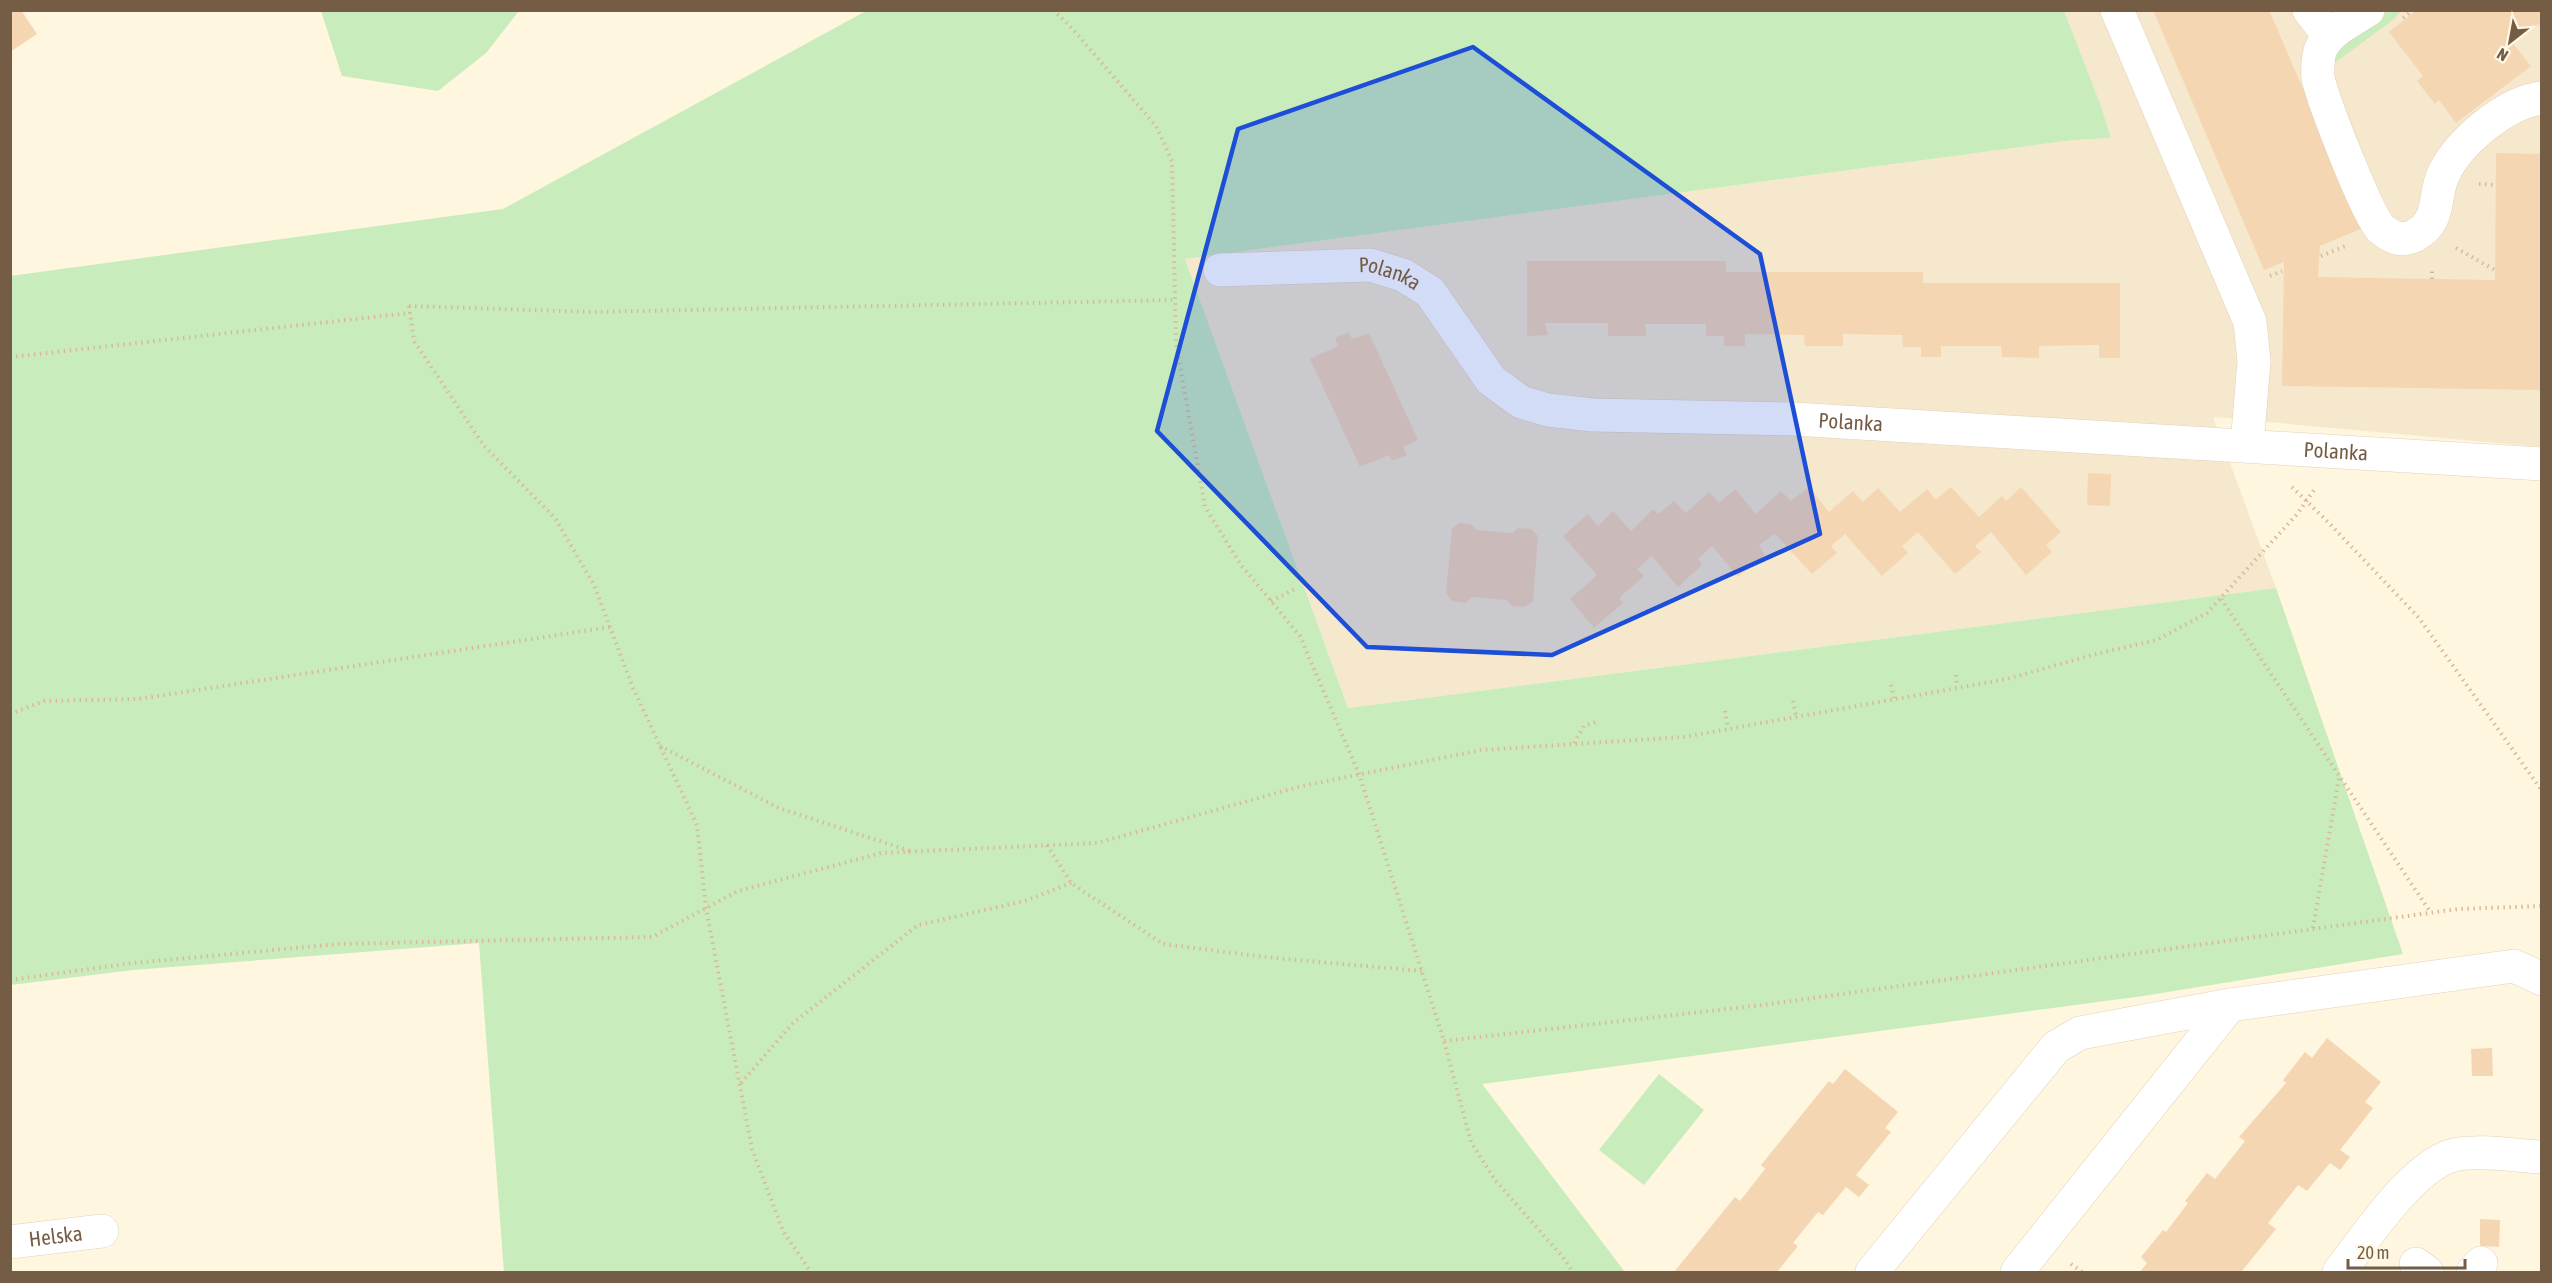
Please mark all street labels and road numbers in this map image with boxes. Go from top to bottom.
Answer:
street label: Polanka [1358,252,1426,294]
street label: Polanka [1818,408,1884,435]
street label: Polanka [2303,437,2369,465]
street label: Helska [27,1220,84,1251]

